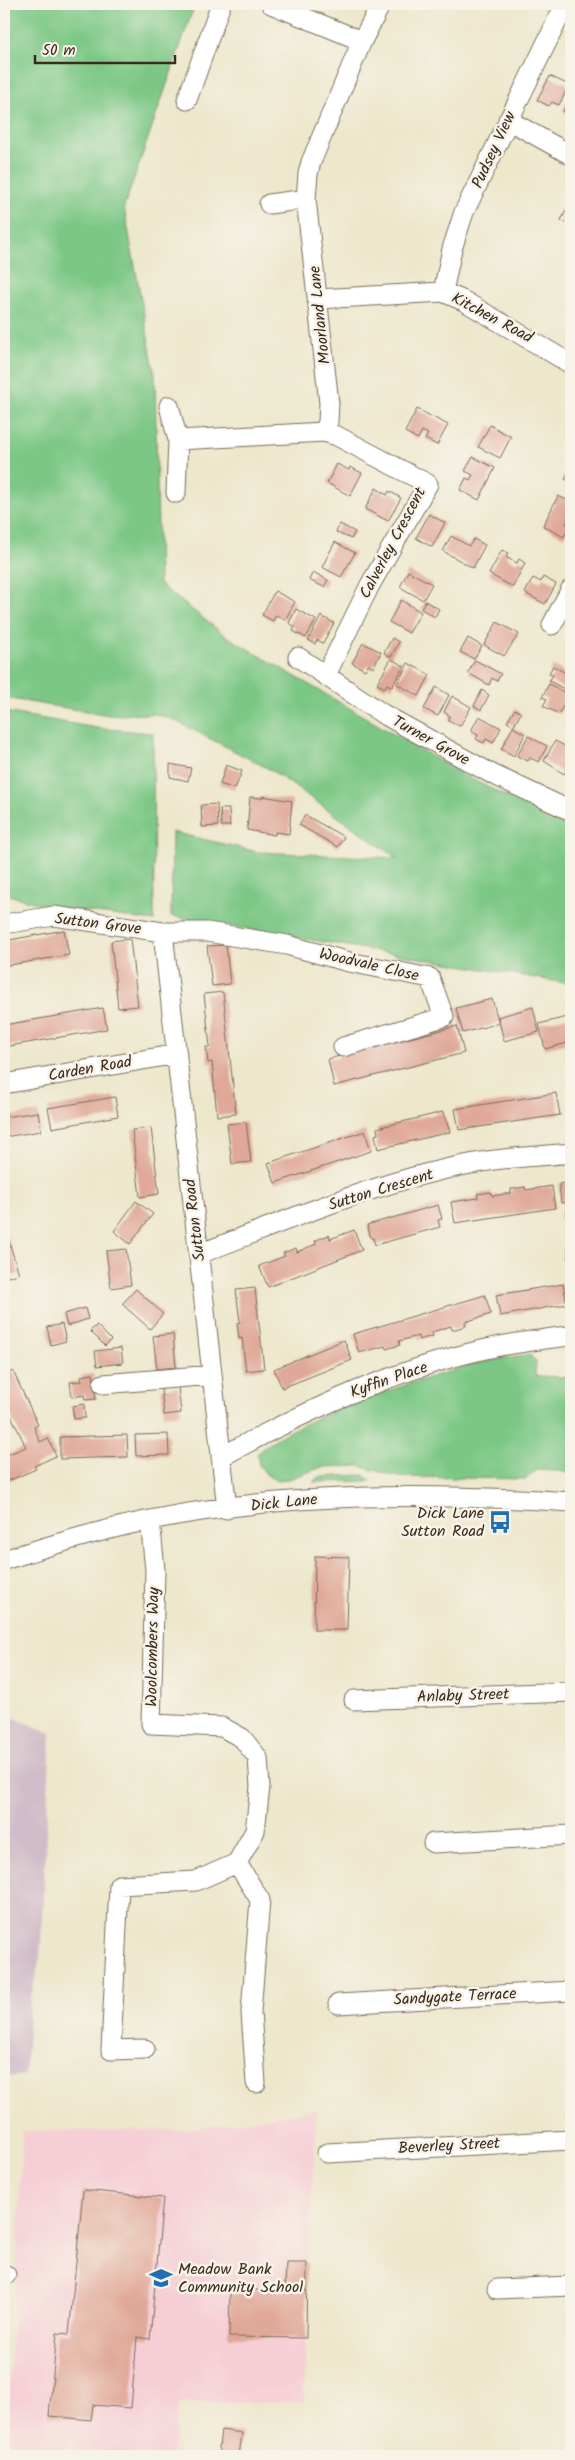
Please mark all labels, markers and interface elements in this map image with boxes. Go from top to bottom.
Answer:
scale bar [35,32,175,64]
text: 50 m [42,39,76,63]
street label: Pudsey View [465,107,523,193]
street label: Moorland Lane [302,265,338,365]
street label: Kitchen Road [447,286,538,350]
street label: Calverley Crescent [353,482,433,603]
street label: Turner Grove [388,709,474,773]
street label: Sutton Grove [53,906,143,942]
street label: Woodvale Close [317,941,421,989]
street label: Carden Road [46,1049,135,1089]
street label: Sutton Crescent [325,1162,437,1218]
street label: Sutton Road [177,1176,212,1263]
street label: Kyffin Place [347,1355,431,1405]
street label: Dick Lane [249,1487,319,1519]
place label: Dick Lane Sutton Road [401,1501,485,1544]
bus stop icon: Dick Lane Sutton Road [487,1509,513,1535]
street label: Woolcombers Way [139,1586,167,1707]
street label: Anlaby Street [416,1682,511,1710]
street label: Sandygate Terrace [393,1981,517,2013]
street label: Beverley Street [397,2131,502,2161]
place label: Meadow Bank Community School [178,2257,303,2300]
school or university icon: Meadow Bank Community School [148,2265,174,2291]

